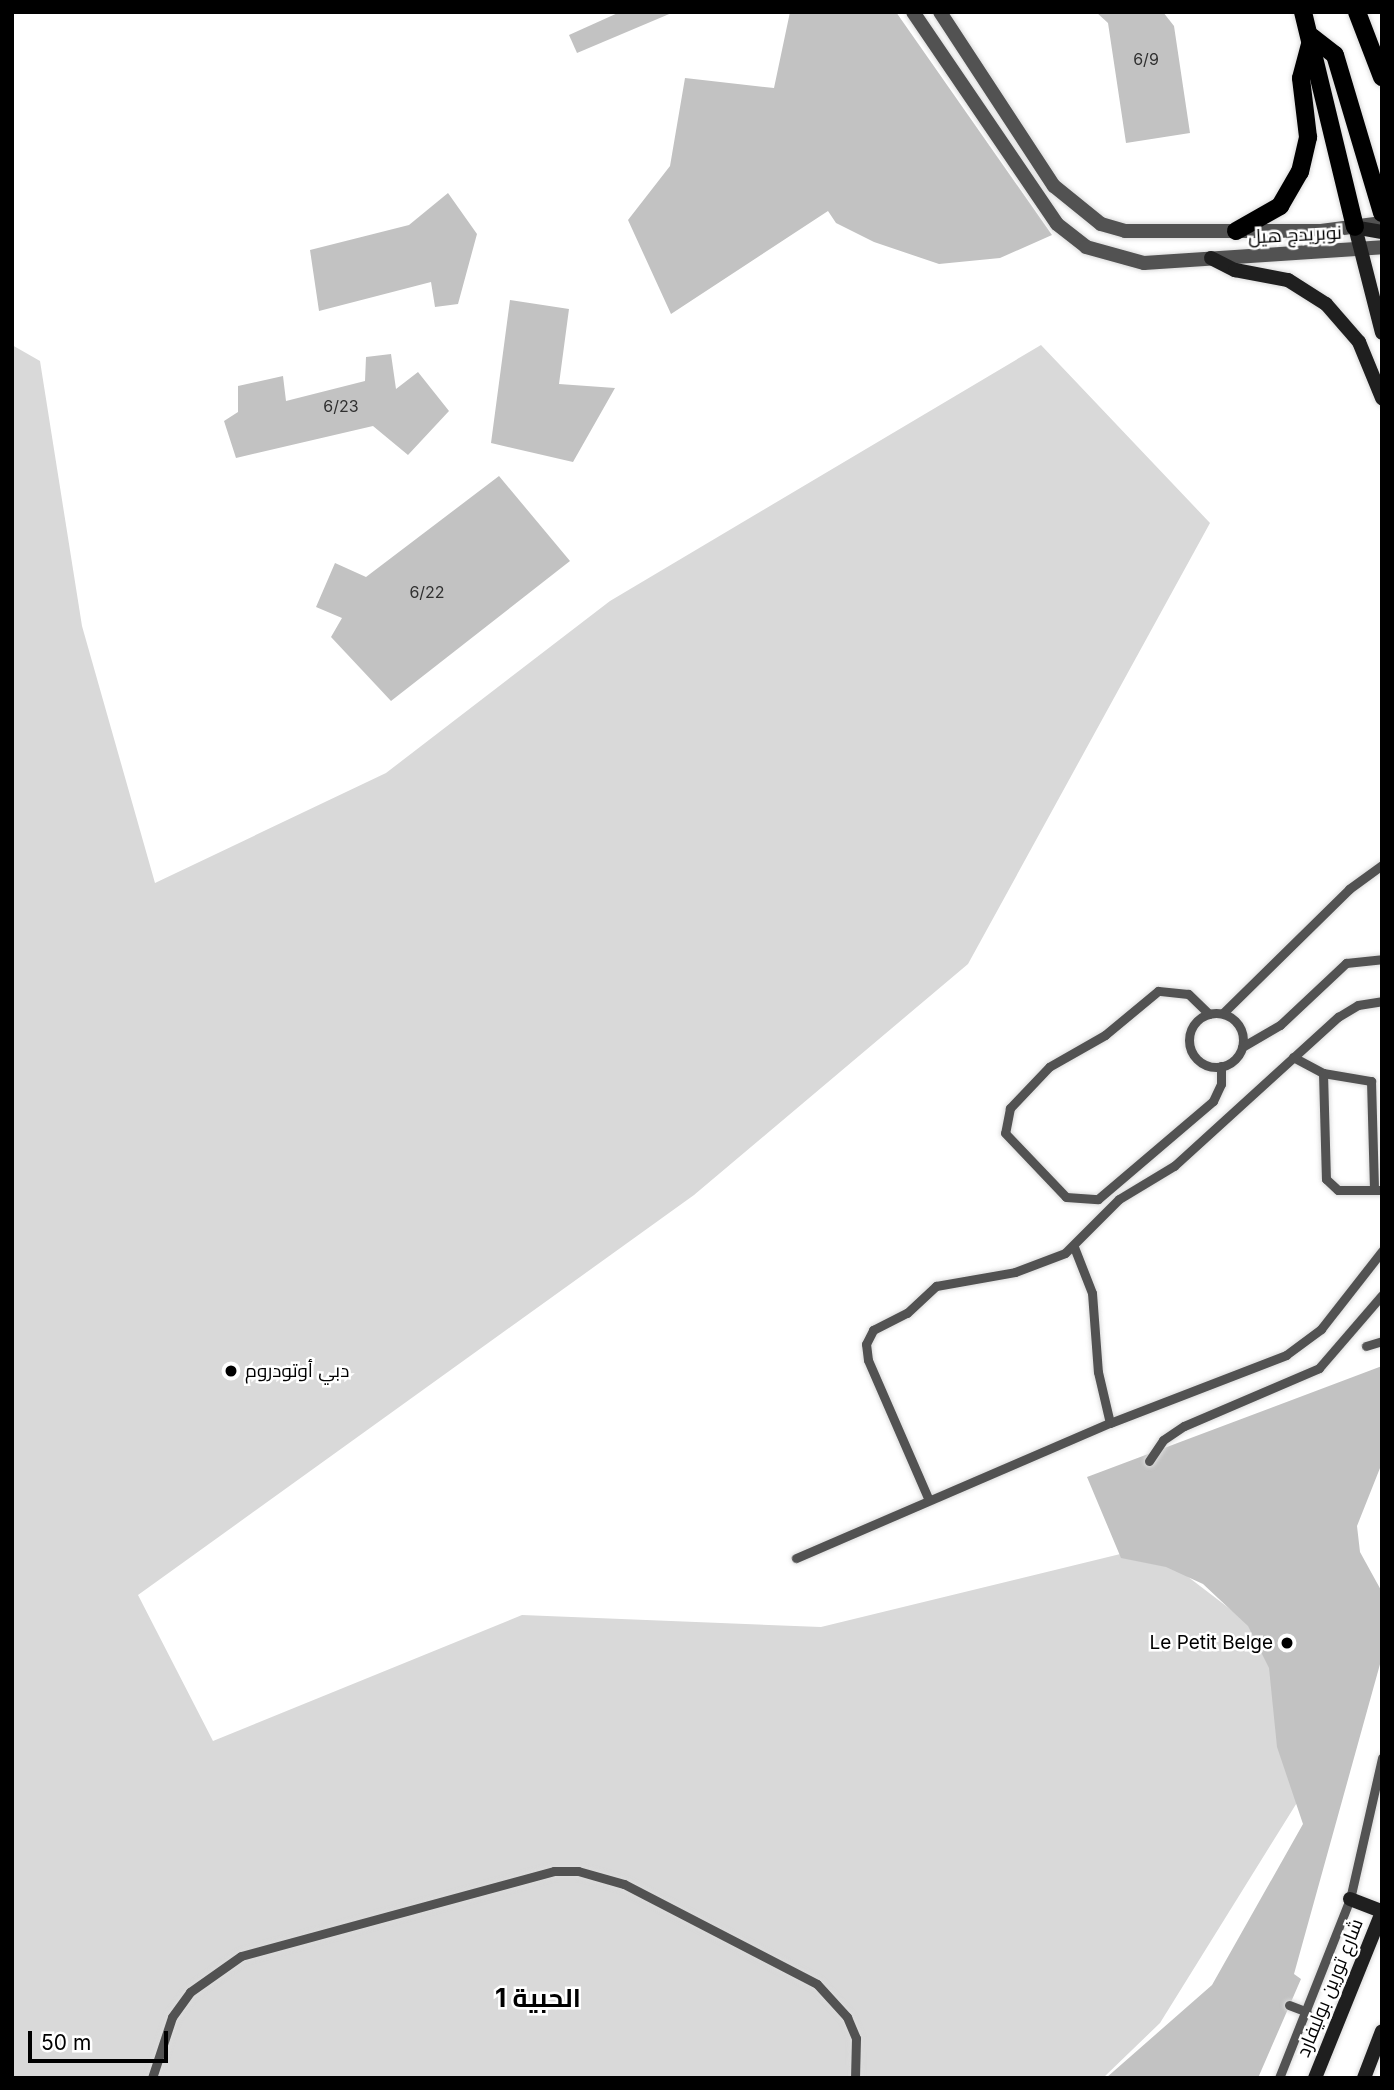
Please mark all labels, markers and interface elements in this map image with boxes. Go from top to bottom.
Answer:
house number: 6/9 [1133,49,1159,69]
street label: نوبريدج هيل [1247,221,1343,249]
house number: 6/23 [323,396,359,416]
house number: 6/22 [409,582,445,602]
place label: دبي أوتودروم [245,1360,349,1382]
marker: دبي أوتودروم [223,1363,239,1379]
place label: Le Petit Belge [1150,1632,1273,1654]
marker: Le Petit Belge [1279,1635,1295,1651]
street label: شارع تورين بوليفارد [1292,1915,1368,2061]
district label: الحبية 1 [495,1982,581,2014]
scale bar [32,2016,172,2060]
text: 50 m [41,2030,91,2055]

